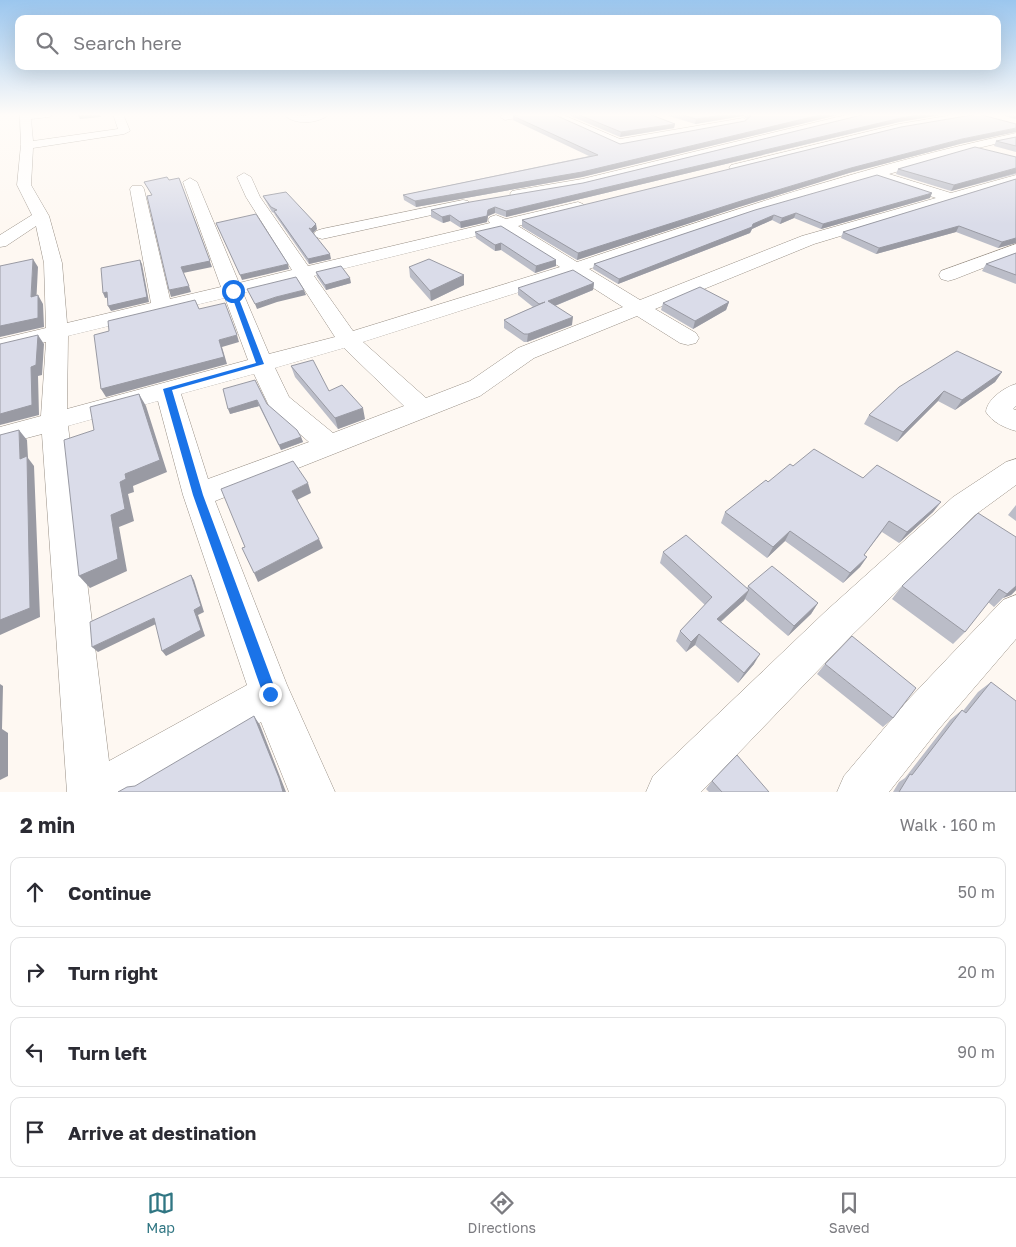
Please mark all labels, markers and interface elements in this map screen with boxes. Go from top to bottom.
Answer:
search box [15,15,1001,70]
icon: search [33,29,61,57]
text: Search here [73,31,182,54]
route start [222,280,245,303]
route end [259,683,282,706]
text: 2 min [20,812,75,838]
text: Walk · 160 m [900,815,996,835]
icon: ahead [21,878,49,906]
text: Continue [68,881,151,904]
text: 50 m [958,882,995,902]
icon: right [21,958,49,986]
text: Turn right [68,961,158,984]
text: 20 m [958,962,995,982]
icon: left [21,1038,49,1066]
text: Turn left [68,1041,147,1064]
text: 90 m [957,1042,995,1062]
icon: arrive [21,1118,49,1146]
text: Arrive at destination [68,1121,256,1144]
tab: Map [146,1189,175,1236]
tab: Directions [468,1189,536,1236]
tab: Saved [829,1189,870,1236]

